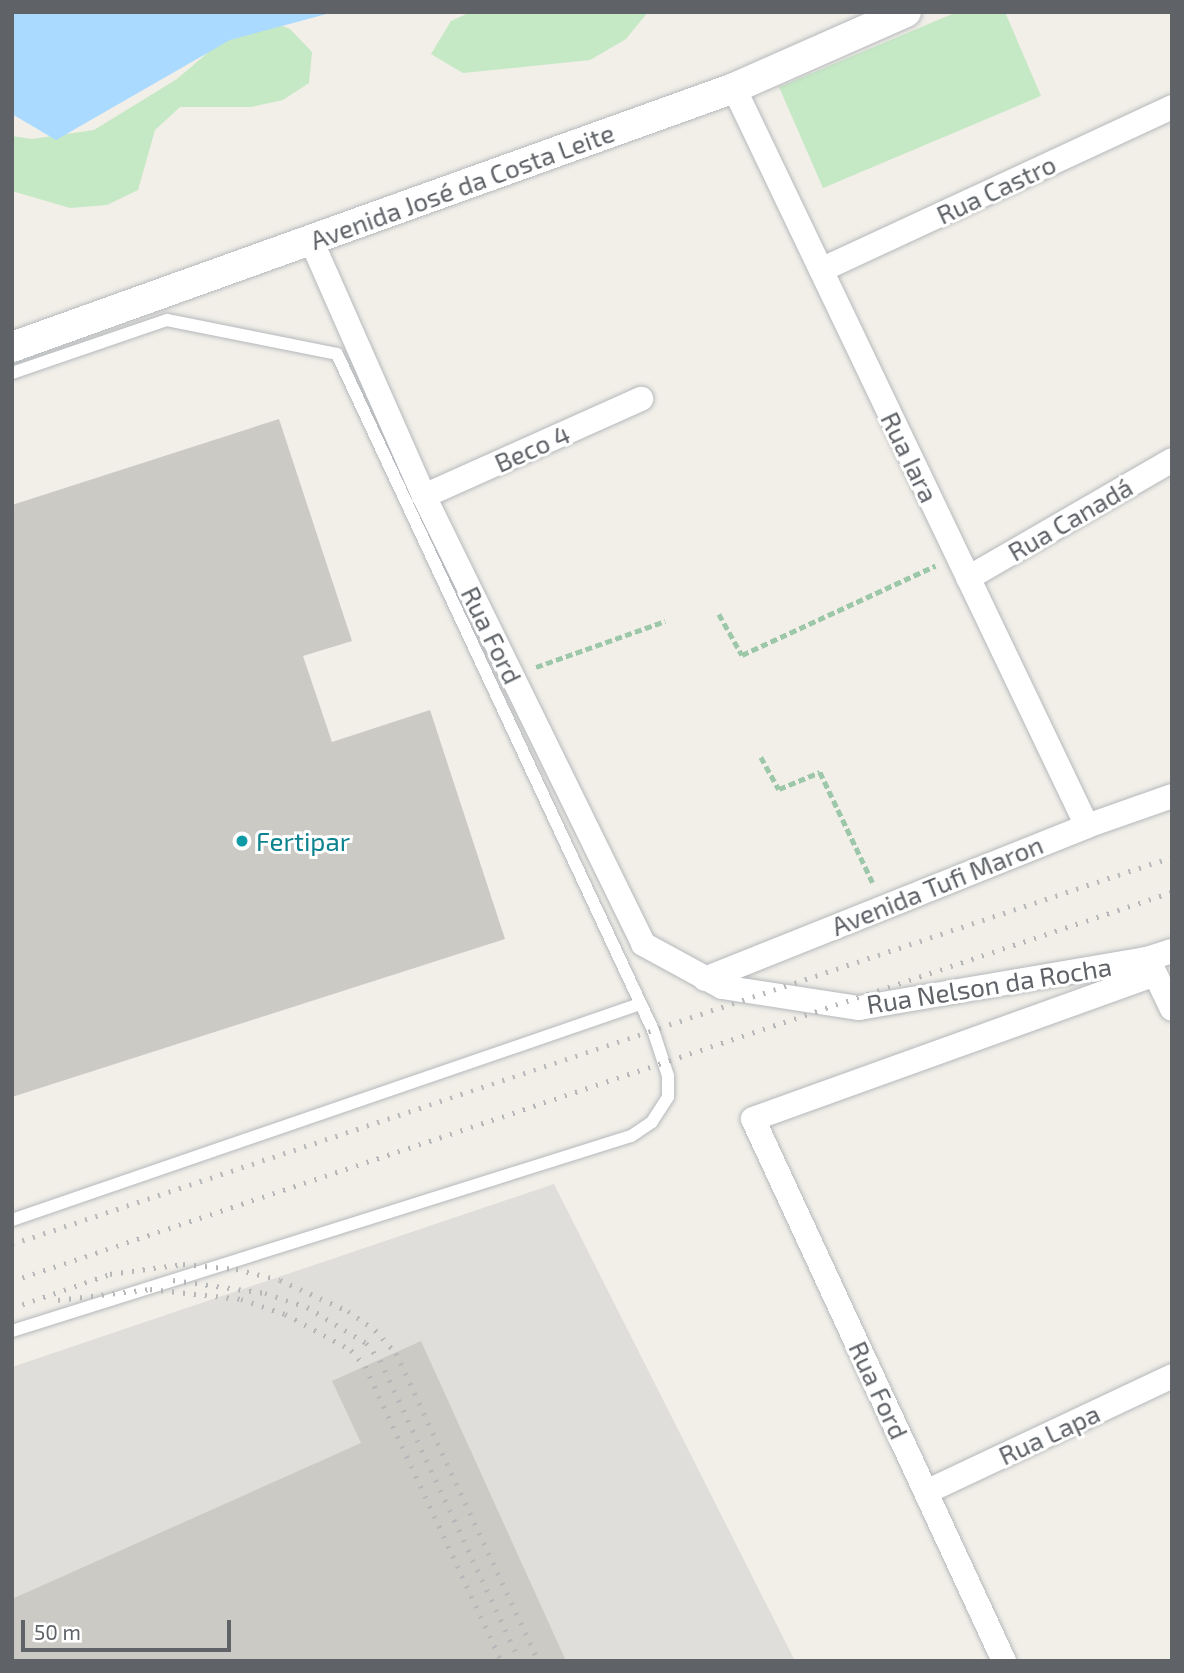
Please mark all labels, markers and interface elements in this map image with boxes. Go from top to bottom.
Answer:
street label: Avenida José da Costa Leite [306,116,618,256]
street label: Rua Castro [931,148,1061,230]
street label: Rua Iara [875,407,945,507]
street label: Beco 4 [490,418,574,478]
street label: Rua Canadá [1002,471,1138,567]
street label: Rua Ford [455,581,529,689]
place label: Fertipar [256,825,350,857]
street label: Avenida Tufi Maron [826,828,1048,942]
marker: Fertipar [234,833,250,849]
street label: Rua Nelson da Rocha [864,950,1114,1020]
street label: Rua Ford [843,1336,915,1444]
street label: Rua Lapa [993,1397,1105,1471]
scale bar [24,1606,234,1650]
text: 50 m [34,1619,81,1644]

